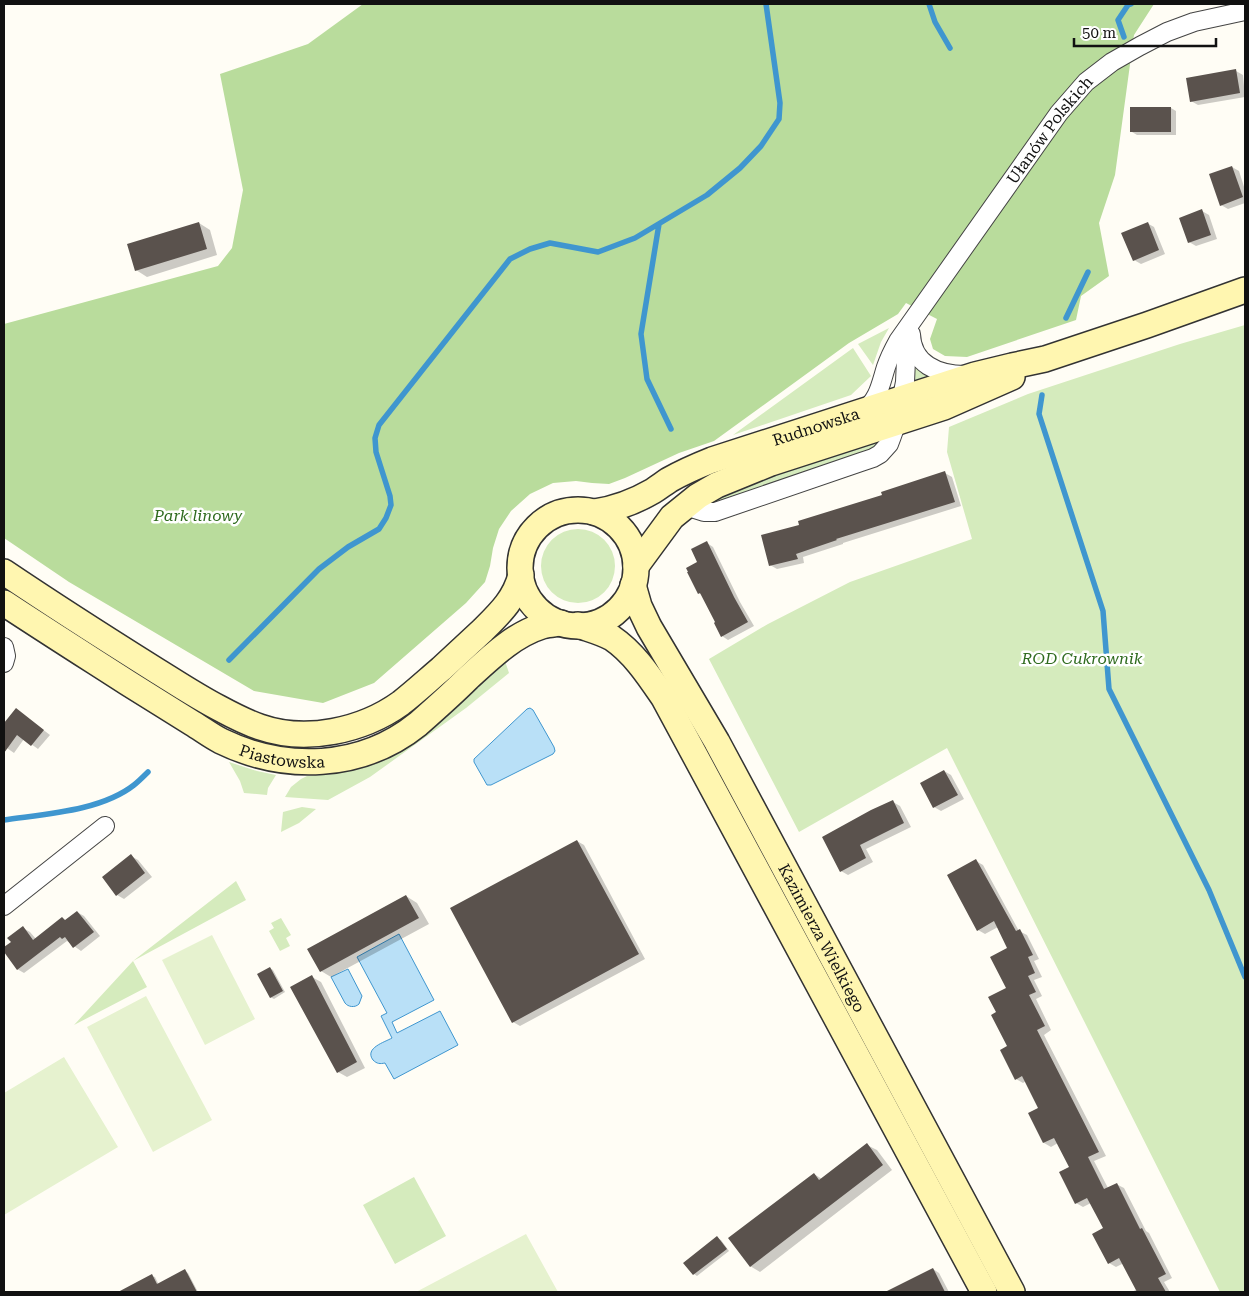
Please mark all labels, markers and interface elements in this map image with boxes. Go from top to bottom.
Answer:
scale bar [1074,15,1216,47]
text: 50 m [1082,24,1117,42]
street label: Ułanów Polskich [1002,72,1096,188]
street label: Rudnowska [770,403,862,449]
park label: Park linowy [153,506,243,525]
park label: ROD Cukrownik [1020,649,1143,668]
street label: Piastowska [237,740,326,771]
street label: Kazimierza Wielkiego [775,860,870,1015]

